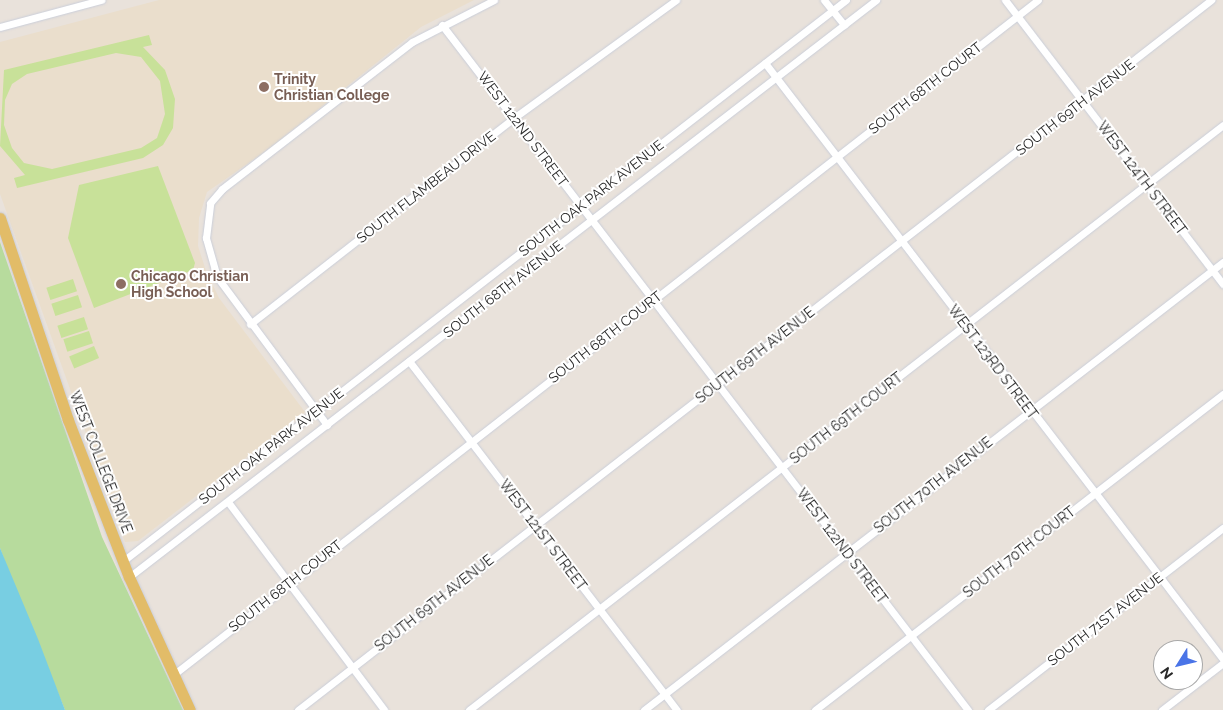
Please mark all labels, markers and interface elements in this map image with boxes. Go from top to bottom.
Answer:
street label: SOUTH 68TH COURT [865,38,985,138]
street label: SOUTH 69TH AVENUE [1012,55,1138,159]
street label: WEST 122ND STREET [474,68,572,190]
place label: Trinity Christian College [274,71,389,104]
marker: Trinity Christian College [258,81,270,93]
street label: WEST 124TH STREET [1094,118,1190,238]
street label: SOUTH FLAMBEAU DRIVE [353,127,499,247]
street label: SOUTH OAK PARK AVENUE [515,136,667,260]
street label: SOUTH 68TH AVENUE [440,237,566,341]
place label: Chicago Christian High School [131,268,249,300]
marker: Chicago Christian High School [115,278,127,290]
street label: SOUTH 68TH COURT [545,287,665,387]
street label: WEST 123RD STREET [944,301,1042,423]
street label: SOUTH 69TH AVENUE [692,303,818,407]
street label: SOUTH 69TH COURT [786,369,906,467]
street label: SOUTH OAK PARK AVENUE [195,384,347,508]
street label: WEST COLLEGE DRIVE [66,388,136,536]
street label: SOUTH 70TH AVENUE [870,433,996,537]
street label: WEST 121ST STREET [496,476,590,594]
street label: WEST 122ND STREET [793,485,891,607]
street label: SOUTH 70TH COURT [960,503,1078,601]
street label: SOUTH 68TH COURT [225,536,345,636]
street label: SOUTH 69TH AVENUE [371,551,497,655]
street label: SOUTH 71ST AVENUE [1044,568,1166,670]
north arrow [1153,640,1203,690]
text: N [1157,664,1176,682]

